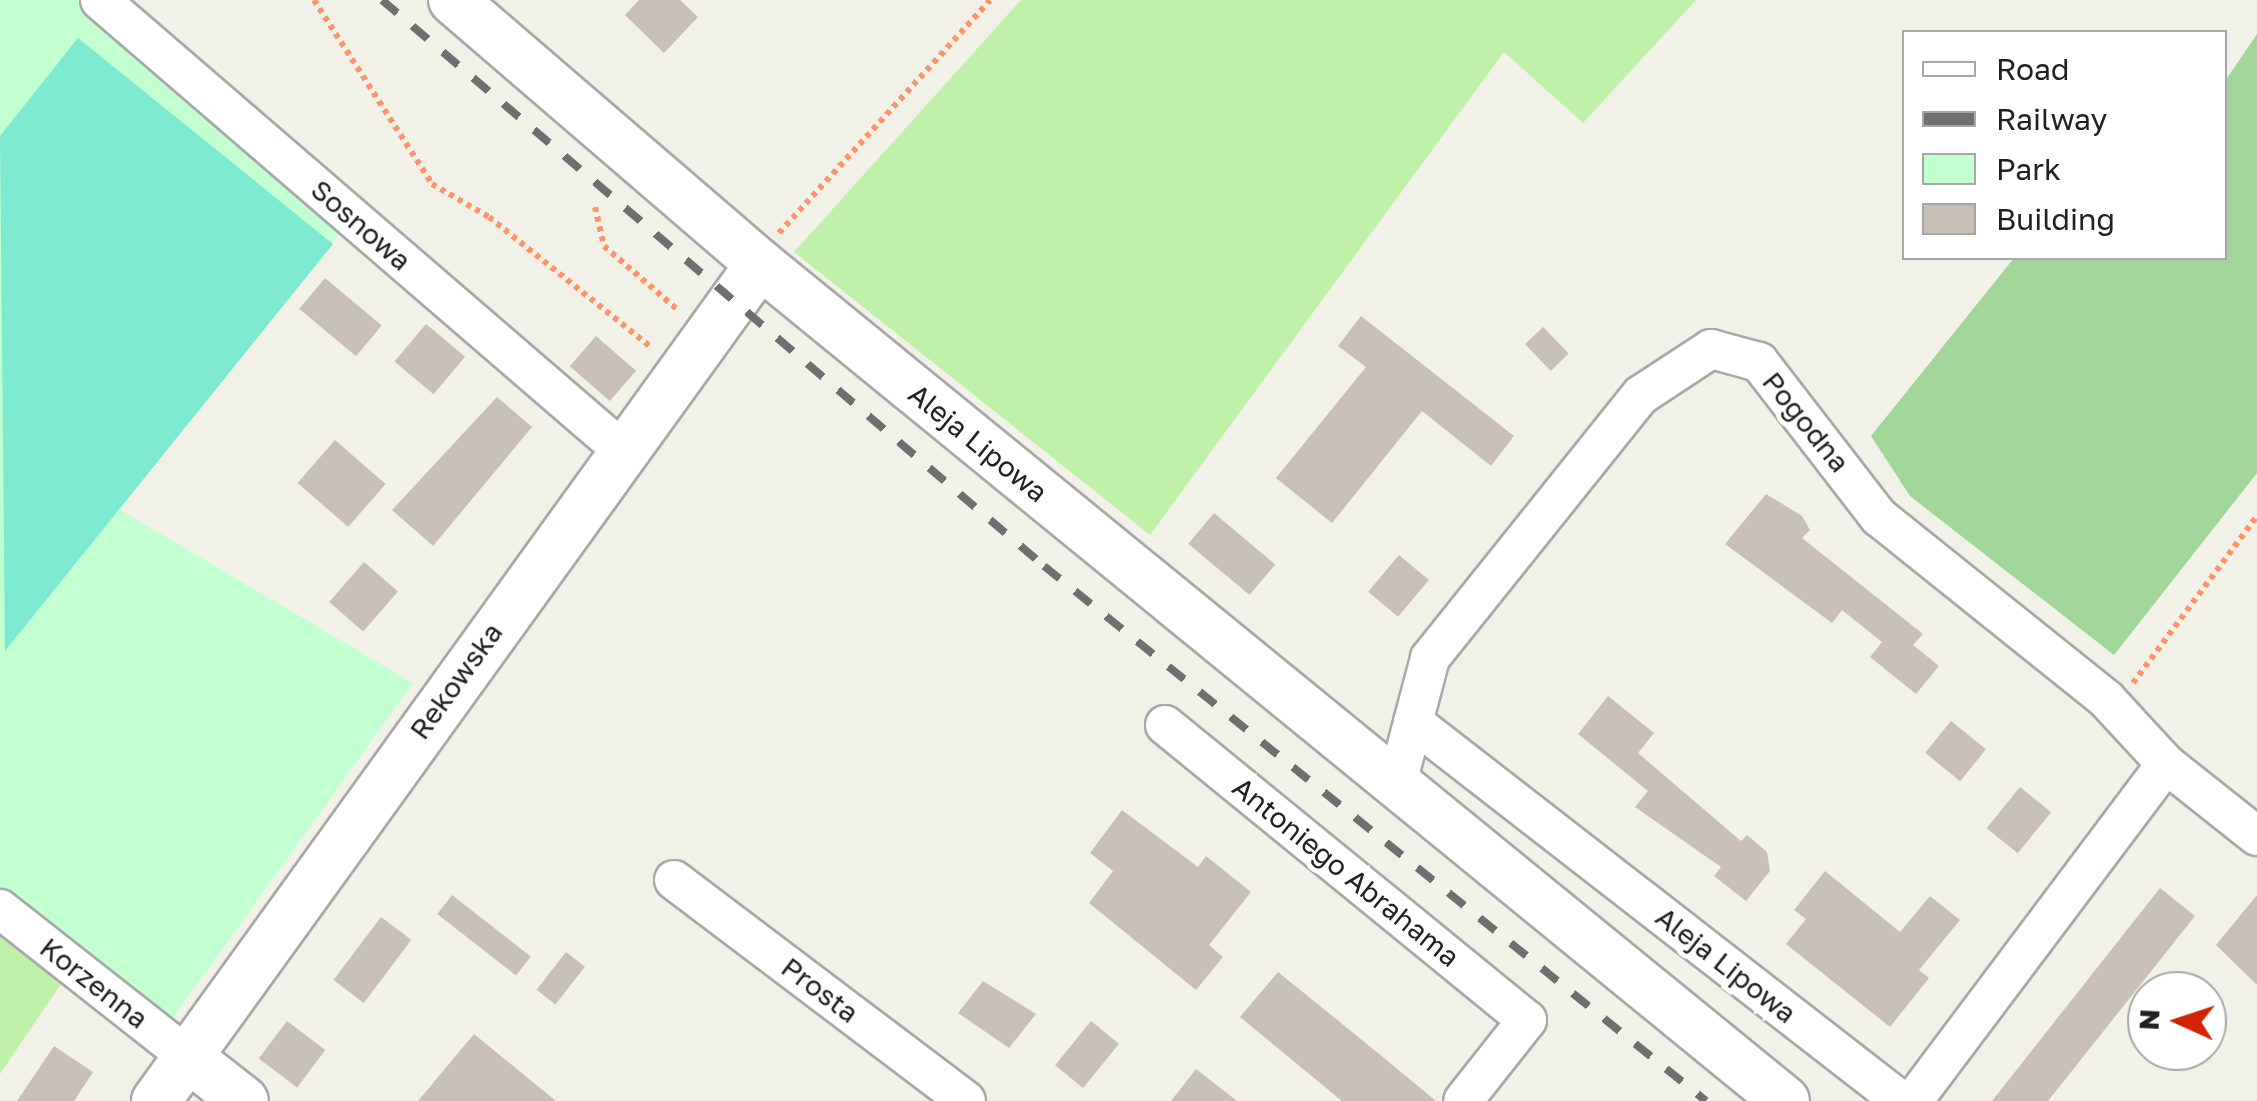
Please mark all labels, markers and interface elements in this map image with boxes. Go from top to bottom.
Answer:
legend [1902,30,2227,260]
text: Road [1996,51,2070,87]
text: Railway [1996,101,2107,137]
text: Park [1996,151,2061,187]
street label: Sosnowa [304,173,418,277]
text: Building [1996,201,2115,237]
street label: Pogodna [1755,365,1857,479]
street label: Aleja Lipowa [902,377,1054,509]
street label: Rekowska [403,616,509,746]
street label: Antoniego Abrahama [1226,770,1466,974]
street label: Aleja Lipowa [1649,900,1803,1030]
street label: Korzenna [33,931,155,1035]
street label: Prosta [775,950,865,1030]
north arrow [2127,971,2227,1071]
text: N [2132,1008,2166,1031]

